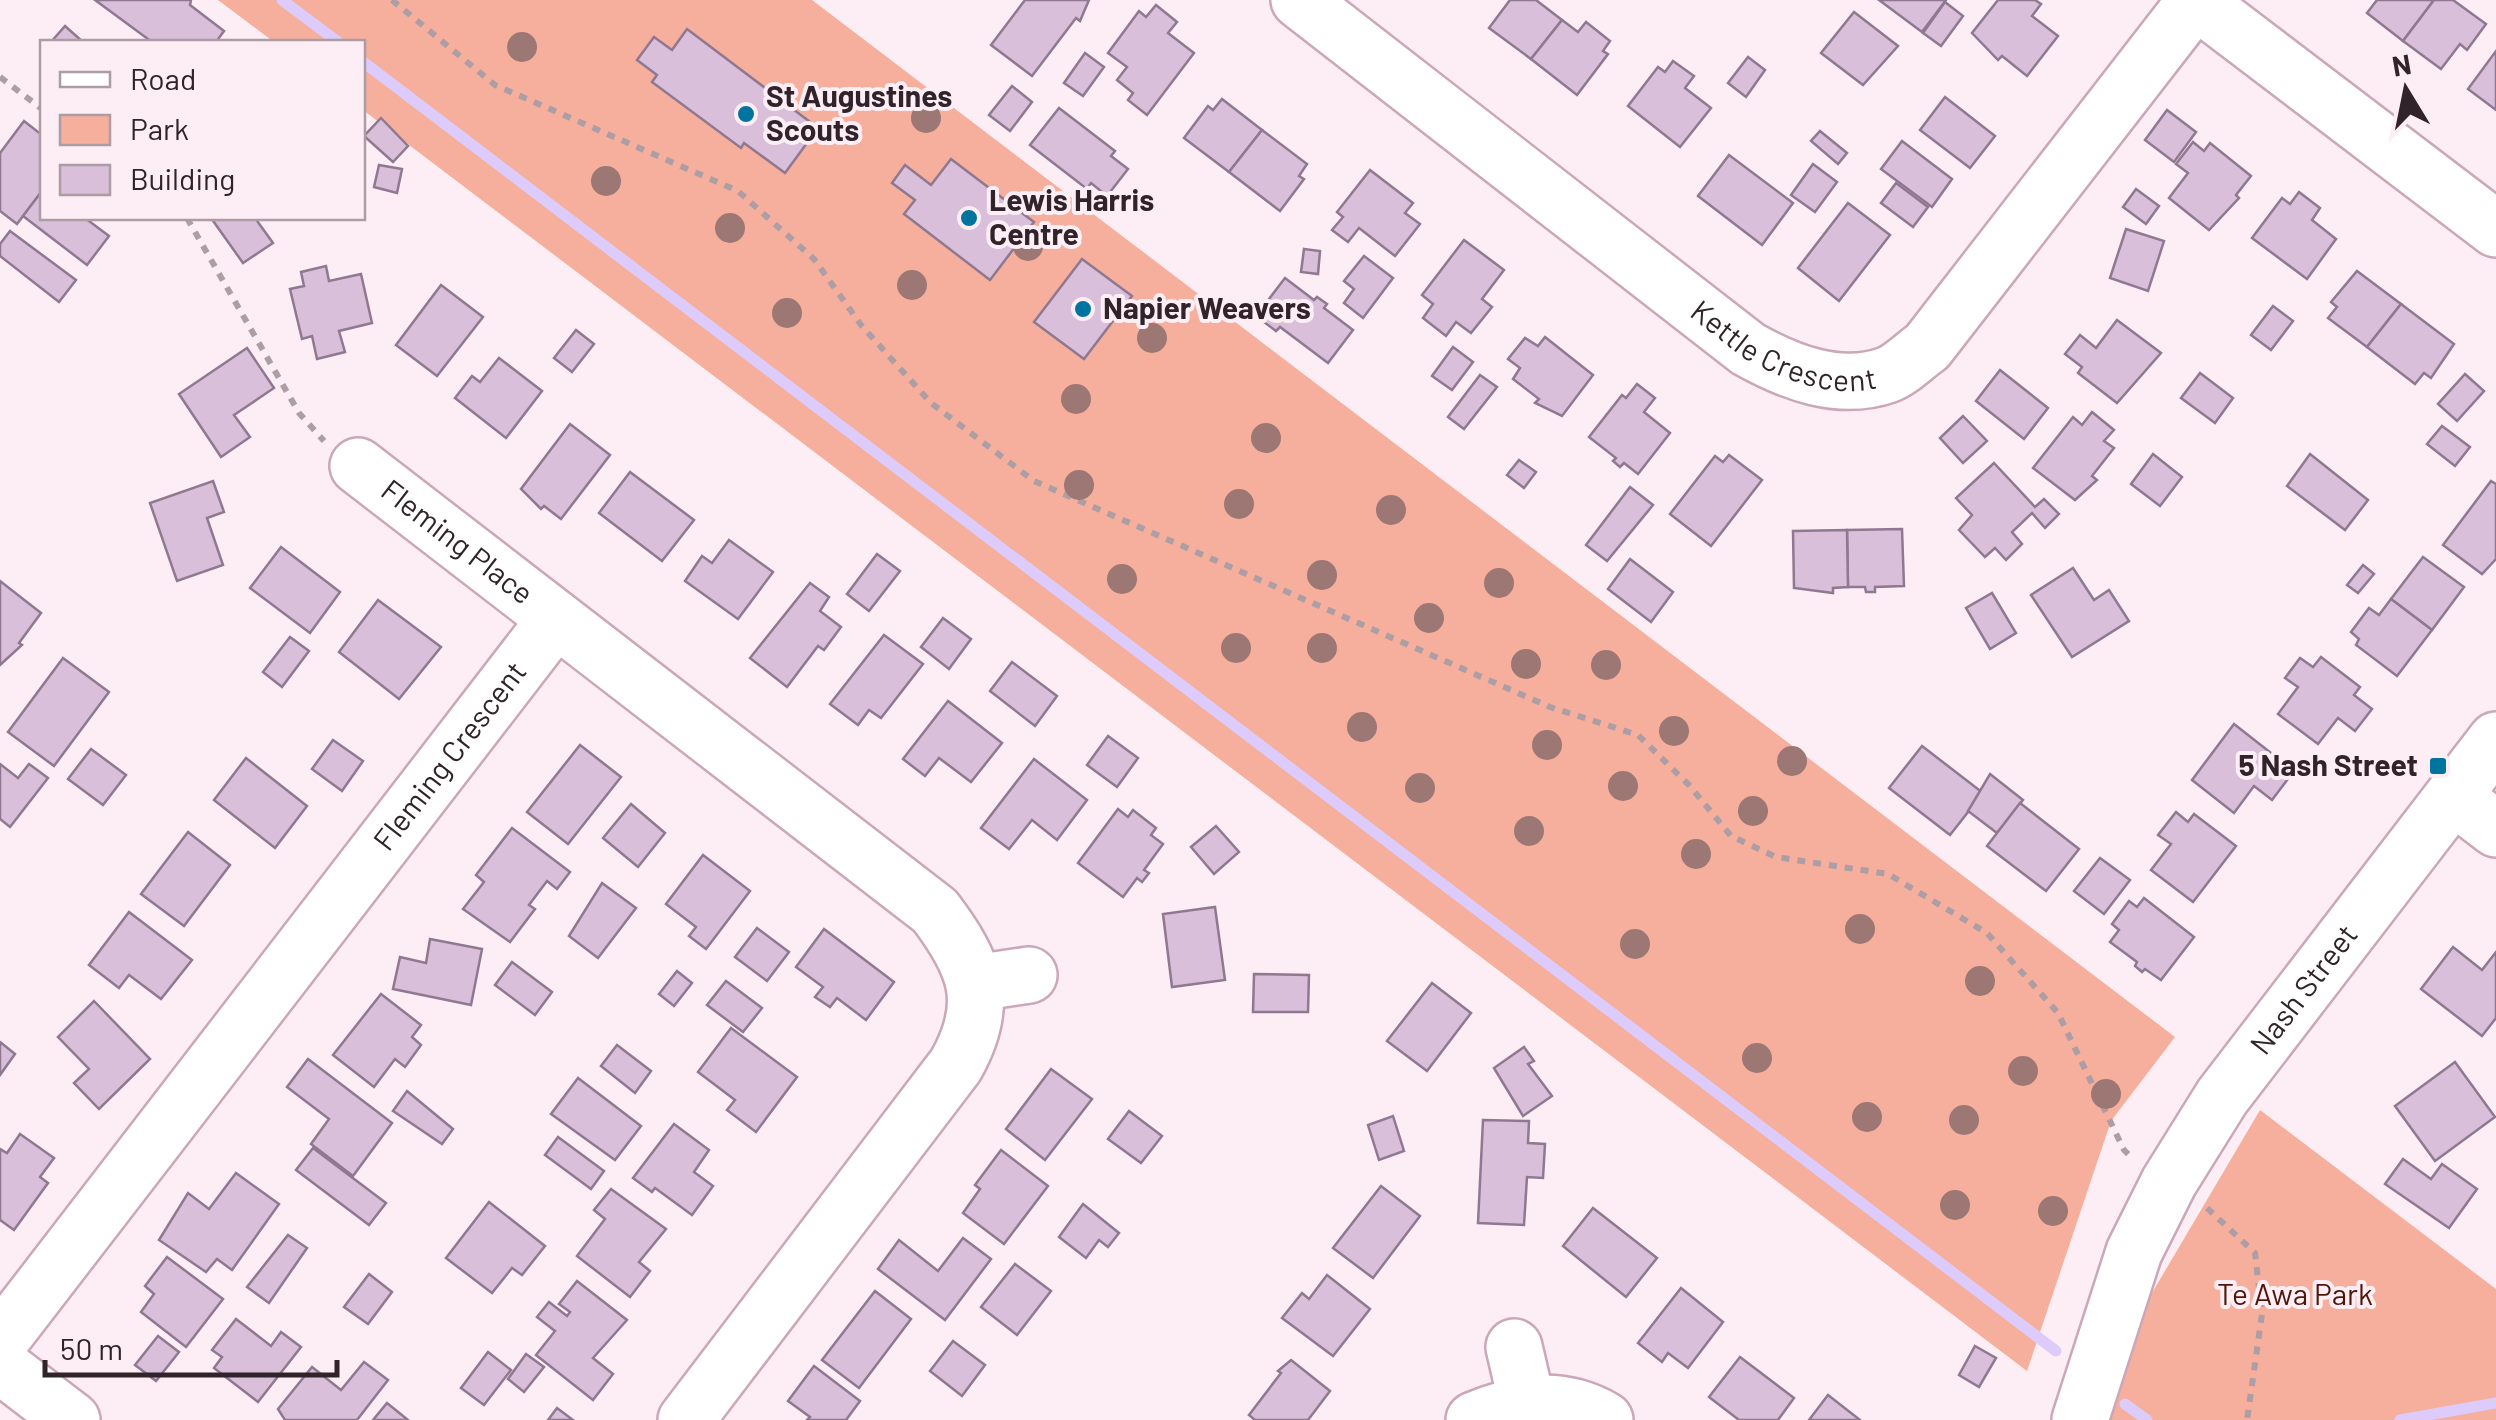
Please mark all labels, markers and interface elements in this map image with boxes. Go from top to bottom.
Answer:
legend [40,40,365,220]
north arrow [2356,40,2456,140]
text: N [2389,46,2414,83]
text: Road [130,60,196,96]
place label: St Augustines Scouts [766,77,952,147]
marker: St Augustines Scouts [735,103,757,125]
text: Park [130,110,189,146]
text: Building [130,160,235,196]
place label: Lewis Harris Centre [989,181,1154,251]
marker: Lewis Harris Centre [958,207,980,229]
place label: Napier Weavers [1103,289,1311,325]
street label: Kettle Crescent [1685,292,1879,398]
marker: Napier Weavers [1072,298,1094,320]
street label: Fleming Place [375,471,541,611]
street label: Fleming Crescent [365,654,533,857]
place label: 5 Nash Street [2238,746,2418,782]
marker: 5 Nash Street [2427,755,2449,777]
street label: Nash Street [2241,916,2364,1061]
park label: Te Awa Park [2217,1275,2373,1311]
scale bar [45,1315,338,1377]
text: 50 m [60,1330,123,1366]

